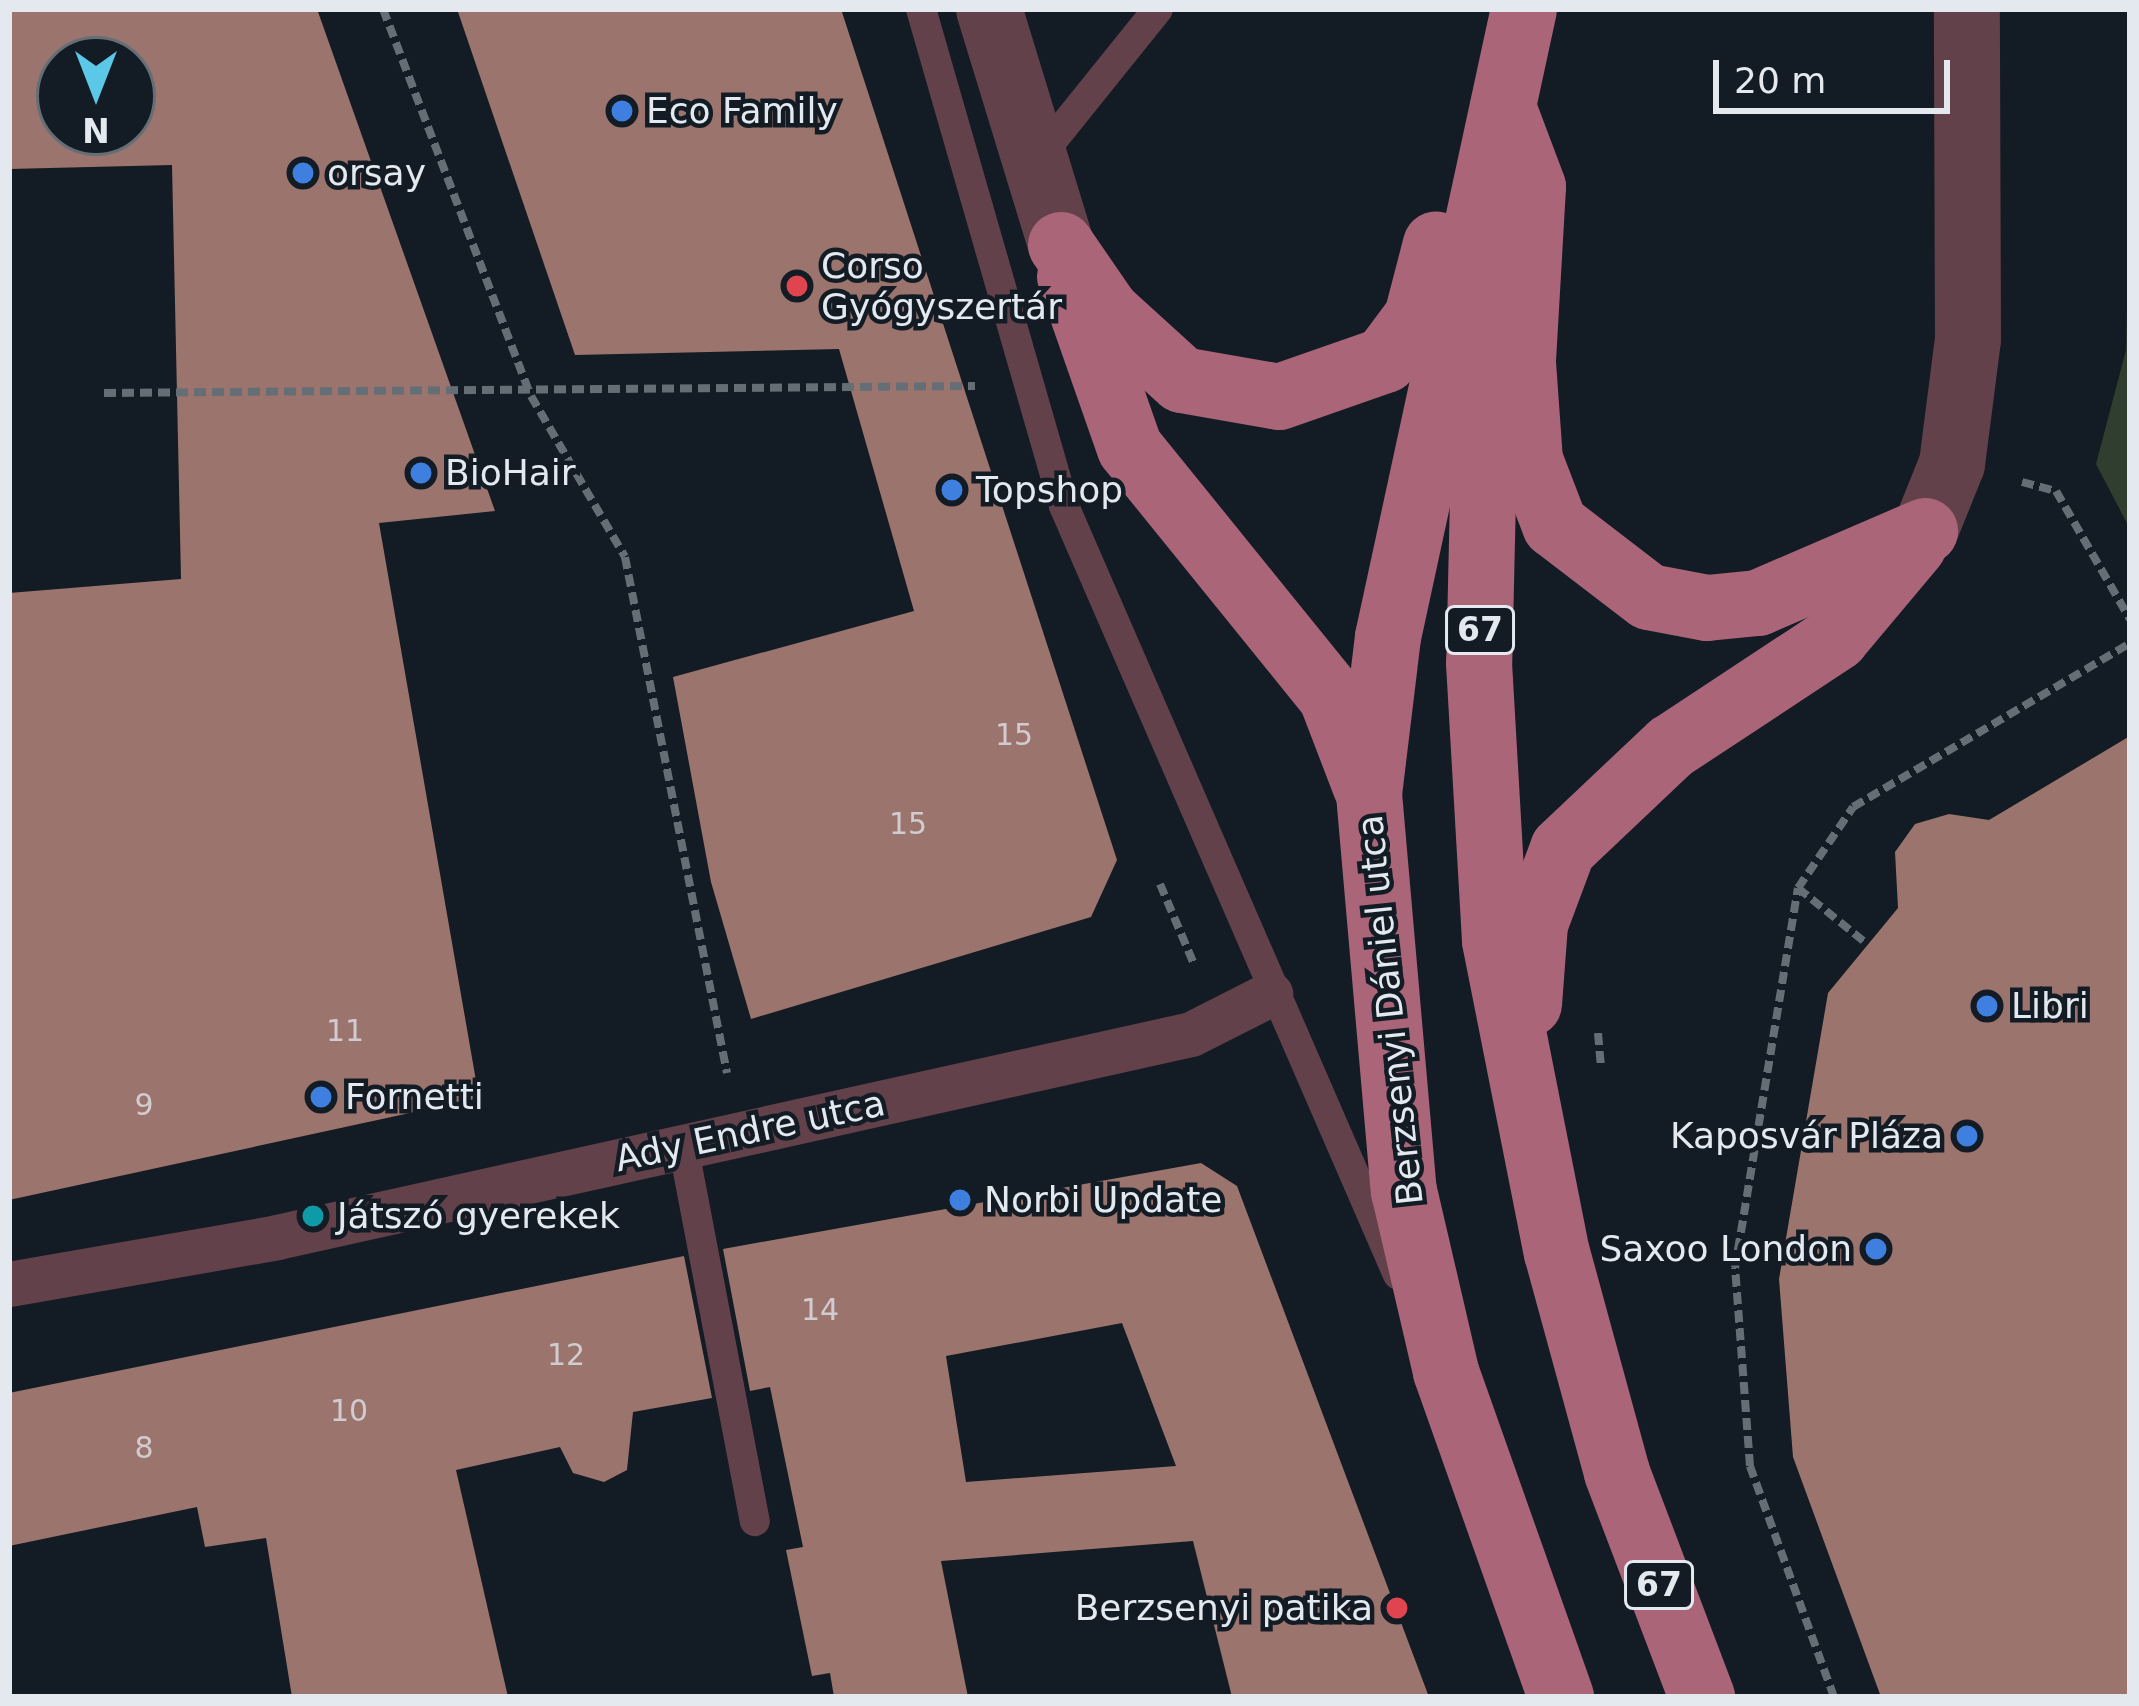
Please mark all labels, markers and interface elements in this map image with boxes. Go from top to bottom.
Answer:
north arrow [36,36,156,156]
scale bar [1719,36,1956,110]
text: 20 m [1734,60,1826,101]
place label: Eco Family [646,89,838,133]
marker: Eco Family [609,98,635,124]
text: N [82,110,110,149]
place label: orsay [327,151,426,195]
marker: orsay [290,160,316,186]
place label: Corso Gyógyszertár [821,243,1062,328]
marker: Corso Gyógyszertár [784,273,810,299]
place label: BioHair [445,451,576,495]
marker: BioHair [408,460,434,486]
place label: Topshop [976,468,1123,512]
marker: Topshop [939,477,965,503]
road number: 67 [1444,603,1516,657]
house number: 15 [995,717,1033,753]
house number: 15 [889,806,927,842]
street label: Berzsenyi Dániel utca [1348,813,1432,1207]
place label: Libri [2011,984,2089,1028]
marker: Libri [1974,993,2000,1019]
house number: 11 [326,1013,364,1049]
place label: Fornetti [345,1075,484,1119]
street label: Ady Endre utca [611,1081,889,1181]
marker: Fornetti [308,1084,334,1110]
house number: 9 [134,1087,154,1123]
place label: Kaposvár Pláza [1670,1114,1943,1158]
marker: Kaposvár Pláza [1954,1123,1980,1149]
place label: Norbi Update [984,1178,1222,1222]
marker: Norbi Update [947,1187,973,1213]
place label: Játszó gyerekek [337,1194,620,1238]
marker: Játszó gyerekek [300,1203,326,1229]
place label: Saxoo London [1599,1227,1852,1271]
marker: Saxoo London [1863,1236,1889,1262]
house number: 14 [801,1292,839,1328]
house number: 12 [547,1337,585,1373]
house number: 10 [330,1393,368,1429]
house number: 8 [134,1430,154,1466]
road number: 67 [1623,1558,1695,1612]
place label: Berzsenyi patika [1075,1586,1373,1630]
marker: Berzsenyi patika [1384,1595,1410,1621]

